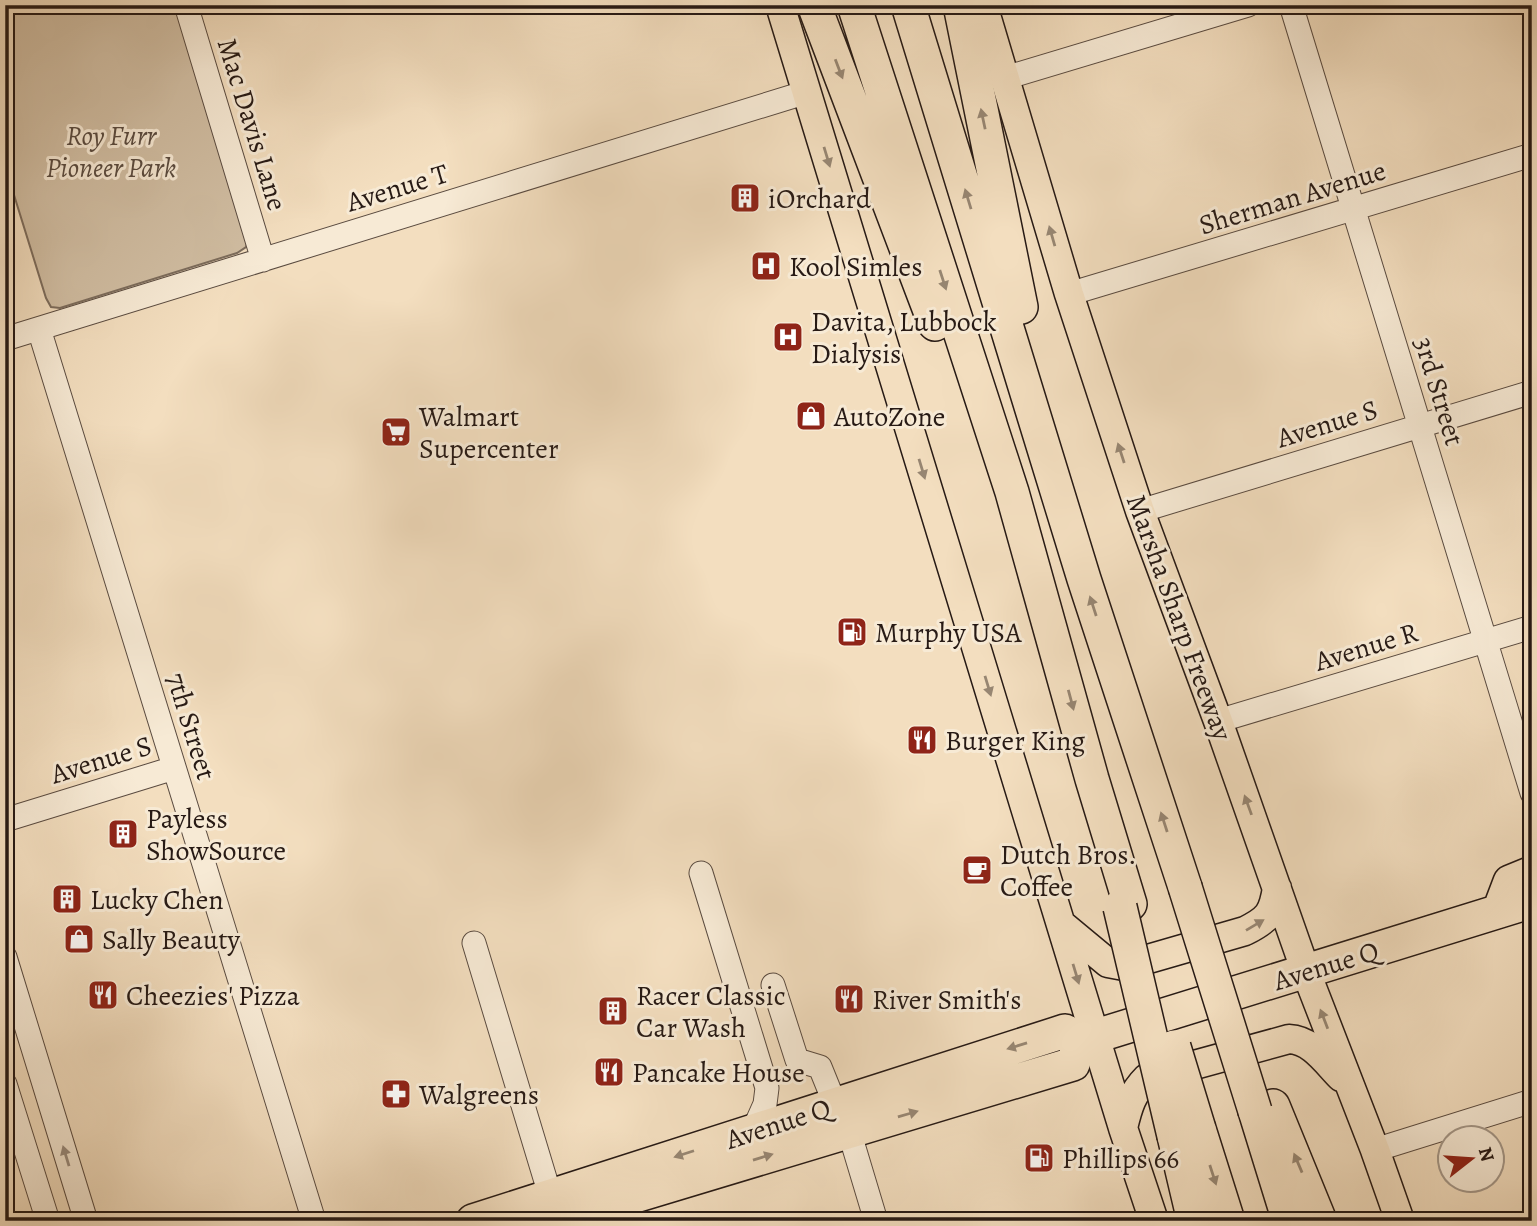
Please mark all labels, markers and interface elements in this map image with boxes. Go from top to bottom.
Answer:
street label: Mac Davis Lane [208,33,296,215]
one-way arrow [833,59,844,80]
one-way arrow [977,108,988,130]
park label: Roy Furr Pioneer Park [46,117,176,187]
one-way arrow [822,147,832,168]
street label: Sherman Avenue [1194,152,1390,244]
street label: Avenue T [341,155,453,222]
place label: iOrchard [768,180,872,218]
building icon: iOrchard [728,181,762,215]
one-way arrow [962,188,972,209]
one-way arrow [1046,225,1056,246]
place label: Kool Simles [789,248,922,286]
hospital icon: Kool Simles [749,249,783,283]
one-way arrow [939,270,949,291]
place label: Davita, Lubbock Dialysis [811,303,997,373]
hospital icon: Davita, Lubbock Dialysis [771,320,805,354]
street label: 3rd Street [1405,332,1474,450]
street label: Avenue S [1271,391,1382,458]
place label: Walmart Supercenter [418,398,559,468]
place label: AutoZone [833,398,945,436]
shop icon: AutoZone [794,399,828,433]
supermarket icon: Walmart Supercenter [379,415,413,449]
one-way arrow [1115,442,1125,463]
one-way arrow [917,458,927,479]
street label: Marsha Sharp Freeway [1117,489,1241,746]
one-way arrow [1088,596,1098,617]
street label: Avenue R [1309,613,1423,681]
place label: Murphy USA [875,614,1022,652]
fuel station icon: Murphy USA [835,615,869,649]
street label: 7th Street [157,668,225,785]
one-way arrow [984,676,994,697]
one-way arrow [1066,689,1077,711]
place label: Burger King [945,722,1085,760]
restaurant icon: Burger King [905,723,939,757]
street label: Avenue S [45,727,156,794]
one-way arrow [1242,794,1253,815]
place label: Payless ShowSource [146,800,286,870]
one-way arrow [1158,812,1169,833]
building icon: Payless ShowSource [106,817,140,851]
place label: Dutch Bros. Coffee [1000,836,1137,906]
cafe icon: Dutch Bros. Coffee [960,853,994,887]
place label: Lucky Chen [90,881,224,919]
building icon: Lucky Chen [50,882,84,916]
one-way arrow [1245,919,1265,932]
place label: Sally Beauty [102,921,240,959]
shop icon: Sally Beauty [62,922,96,956]
street label: Avenue Q [1268,931,1387,1000]
one-way arrow [1072,964,1082,985]
place label: Cheezies' Pizza [126,977,300,1015]
place label: Racer Classic Car Wash [636,977,786,1047]
restaurant icon: Cheezies' Pizza [86,978,120,1012]
place label: River Smith's [872,981,1021,1019]
restaurant icon: River Smith's [832,982,866,1016]
building icon: Racer Classic Car Wash [596,994,630,1028]
one-way arrow [1319,1009,1330,1030]
one-way arrow [1006,1041,1027,1052]
place label: Pancake House [632,1054,805,1092]
restaurant icon: Pancake House [592,1055,626,1089]
place label: Walgreens [418,1076,539,1114]
pharmacy icon: Walgreens [379,1077,413,1111]
street label: Avenue Q [720,1088,839,1159]
one-way arrow [898,1108,919,1118]
north arrow [1436,1124,1506,1194]
place label: Phillips 66 [1062,1140,1179,1178]
fuel station icon: Phillips 66 [1022,1141,1056,1175]
text: N [1472,1144,1501,1165]
one-way arrow [61,1145,71,1166]
one-way arrow [673,1149,694,1159]
one-way arrow [753,1151,774,1161]
one-way arrow [1292,1152,1303,1173]
one-way arrow [1208,1164,1219,1185]

